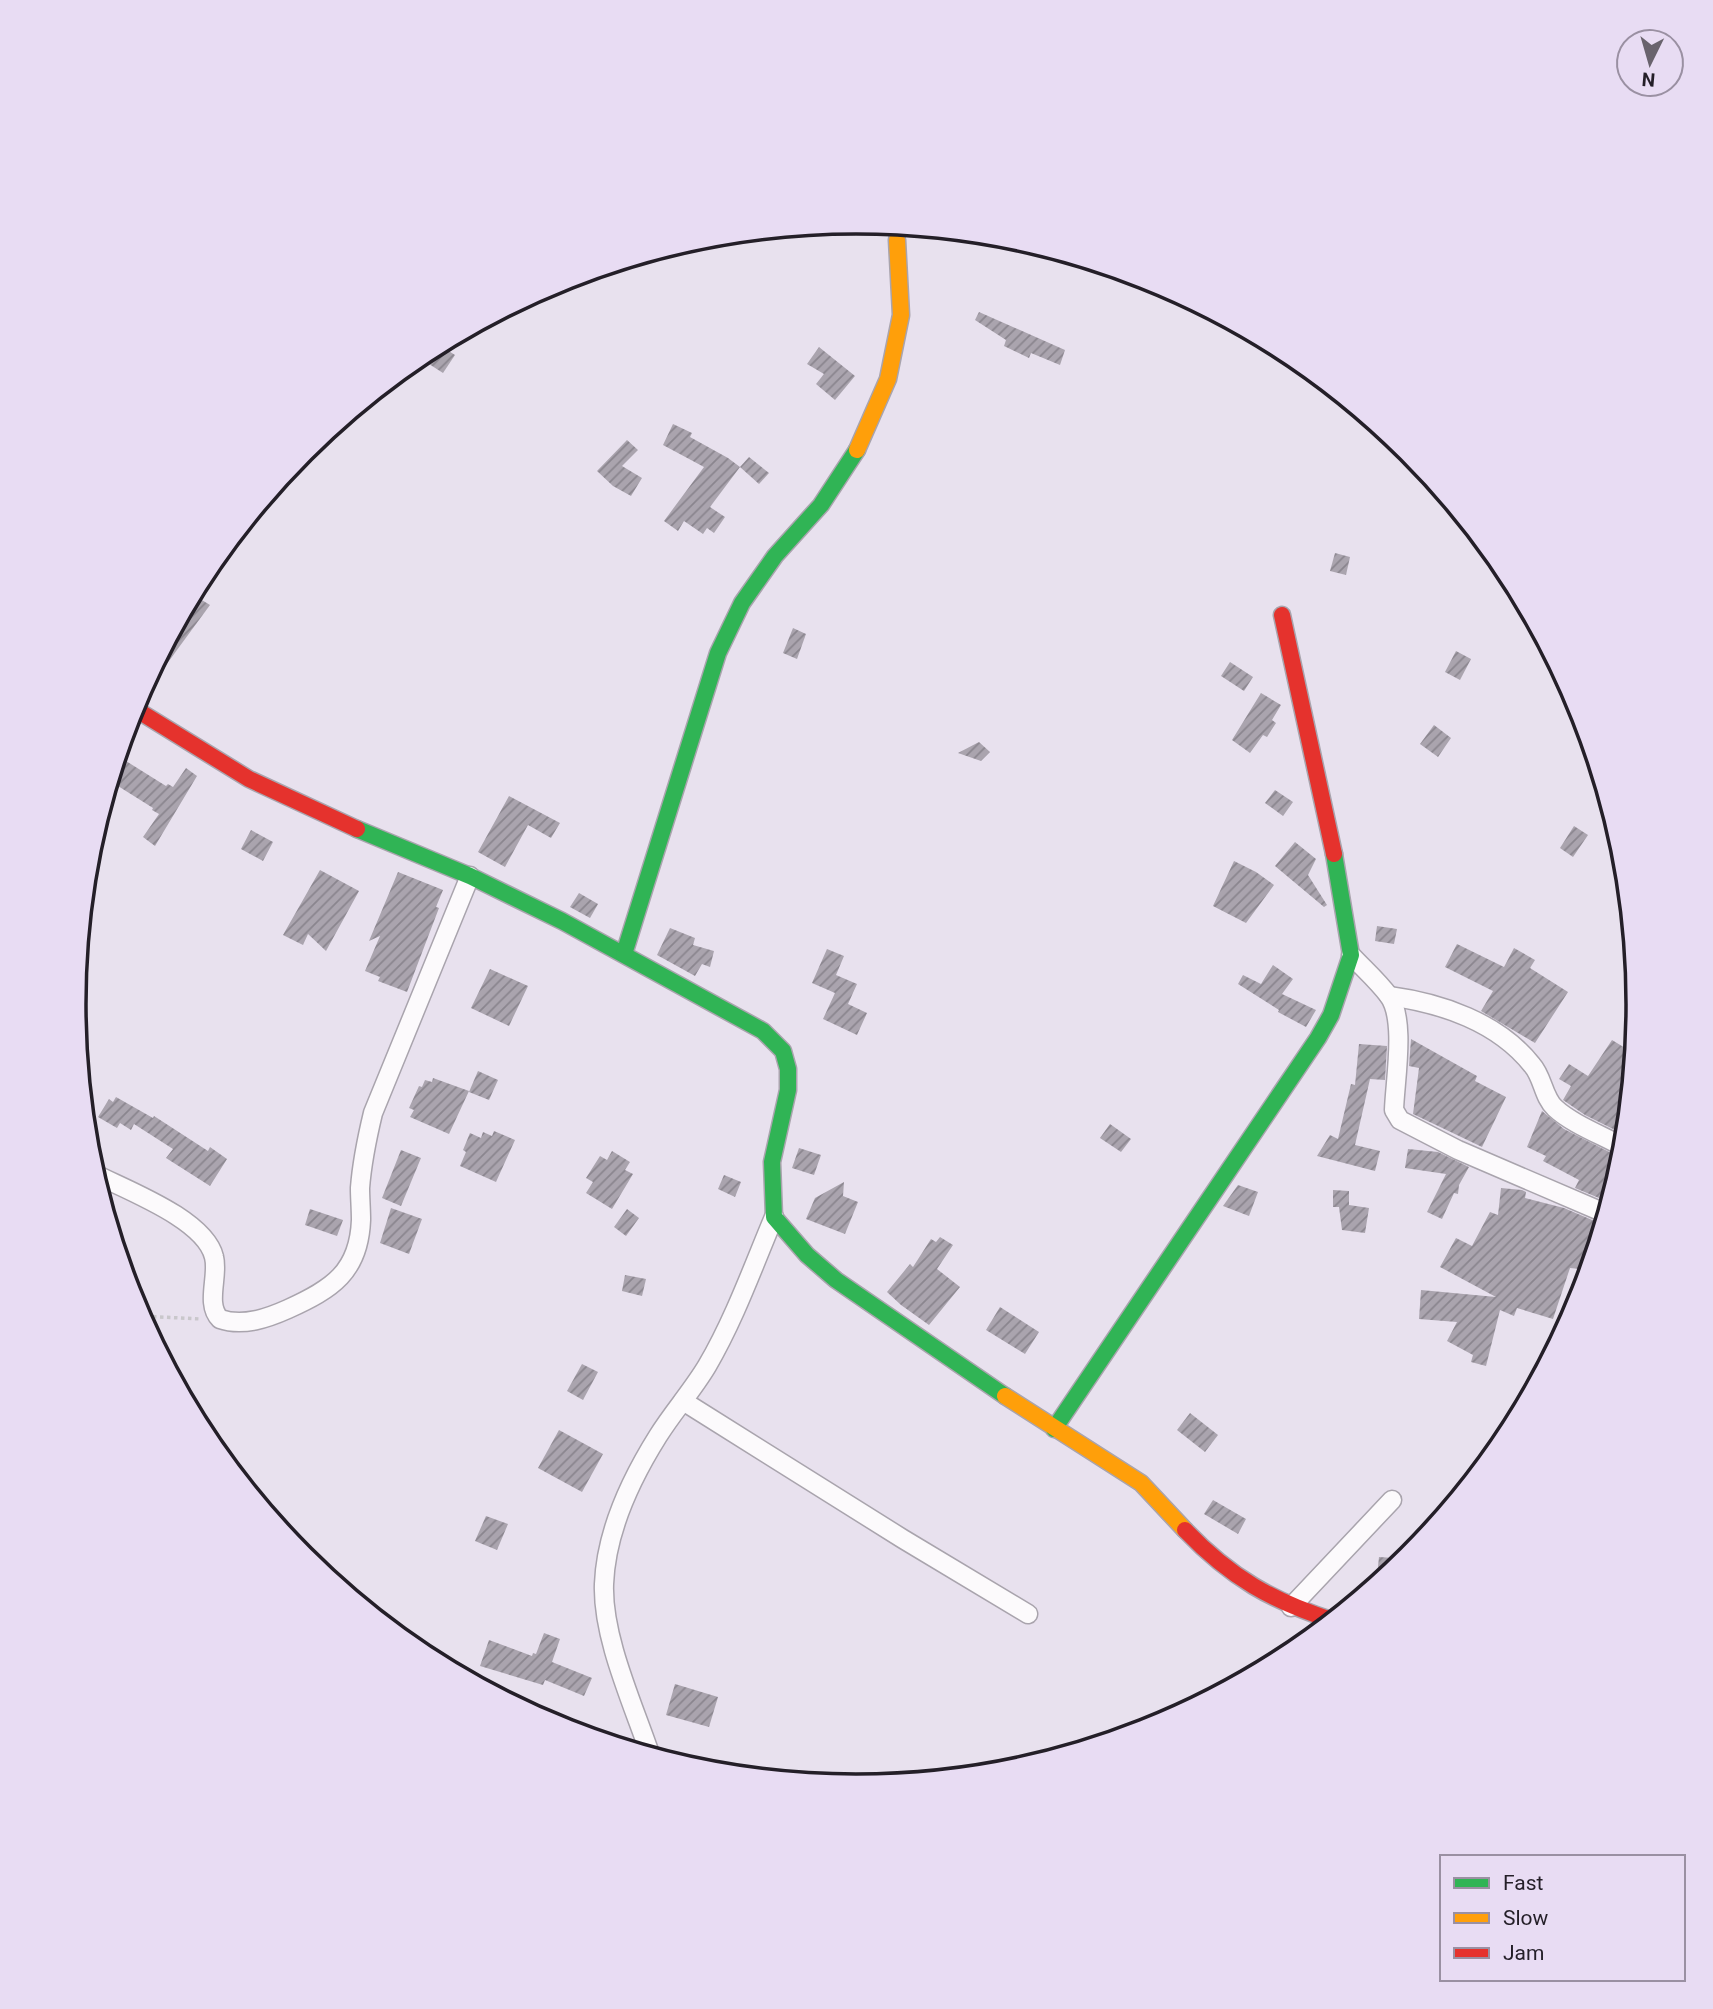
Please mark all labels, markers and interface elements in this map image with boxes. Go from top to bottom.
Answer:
north arrow [1615,28,1685,98]
text: N [1641,67,1656,91]
legend [1440,1855,1685,1981]
text: Fast [1503,1871,1544,1895]
text: Slow [1503,1906,1549,1930]
text: Jam [1503,1941,1544,1965]

